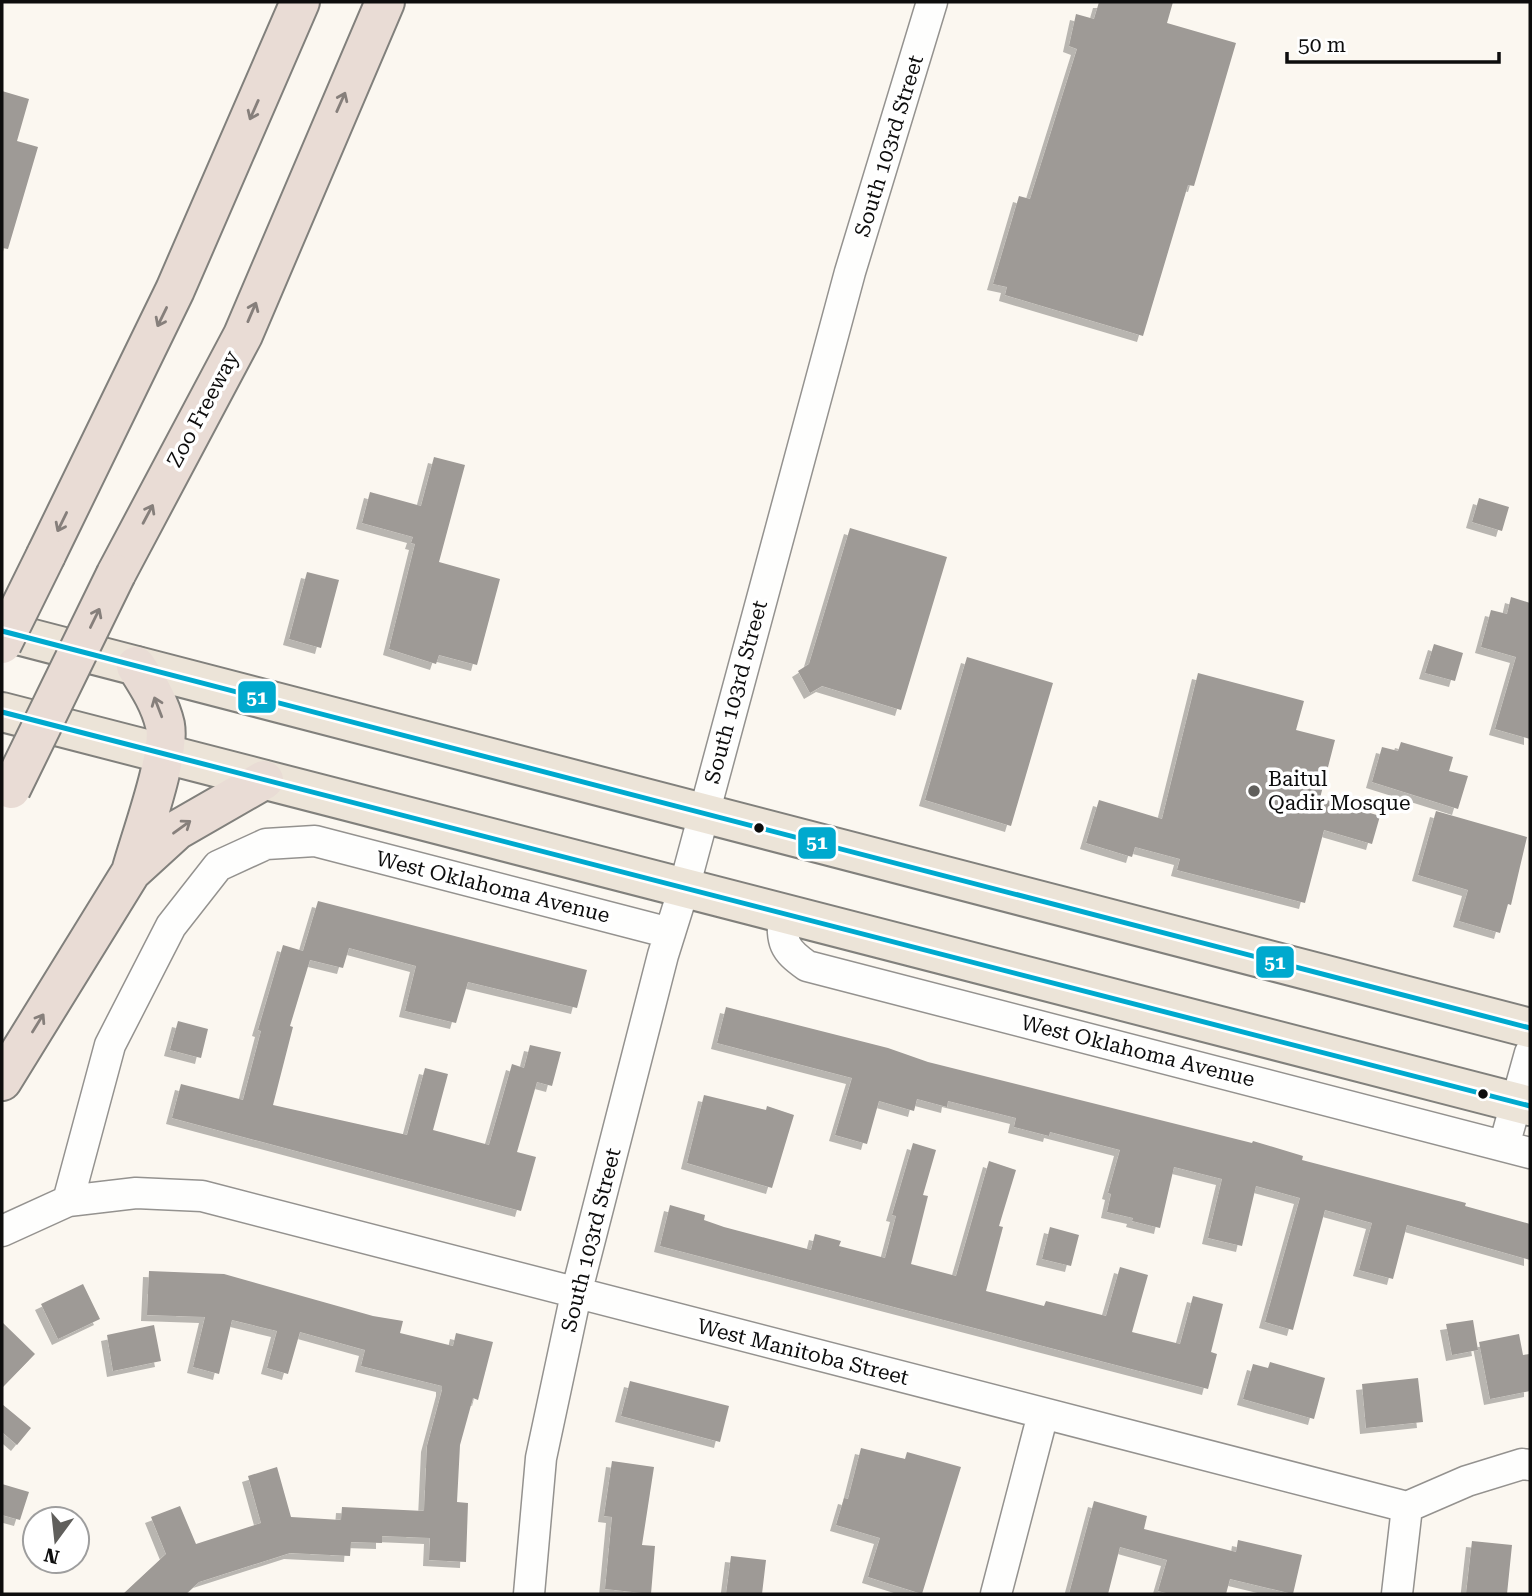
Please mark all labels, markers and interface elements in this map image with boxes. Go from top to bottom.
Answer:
scale bar [1287,21,1499,65]
text: 50 m [1298,33,1346,57]
street label: South 103rd Street [850,52,928,240]
one-way arrow [335,92,348,113]
one-way arrow [247,98,260,120]
one-way arrow [247,301,260,323]
one-way arrow [154,306,168,327]
street label: Zoo Freeway [162,346,244,471]
one-way arrow [142,504,155,525]
one-way arrow [55,511,69,532]
street label: South 103rd Street [700,598,772,786]
one-way arrow [88,608,102,629]
line badge: 51 [237,680,277,714]
text: 51 [246,686,268,709]
one-way arrow [151,697,164,719]
place label: Baitul Qadir Mosque [1268,767,1411,815]
marker: Baitul Qadir Mosque [1246,783,1262,799]
one-way arrow [172,820,191,834]
unlabelled marker [752,821,766,835]
line badge: 51 [797,826,837,860]
text: 51 [806,831,828,854]
street label: West Oklahoma Avenue [374,846,612,928]
line badge: 51 [1255,945,1295,979]
text: 51 [1264,951,1286,974]
street label: West Oklahoma Avenue [1019,1010,1257,1092]
one-way arrow [31,1014,45,1034]
unlabelled marker [1476,1087,1490,1101]
street label: South 103rd Street [557,1145,626,1335]
street label: West Manitoba Street [695,1314,911,1390]
north arrow [21,1505,91,1575]
text: N [41,1543,62,1569]

